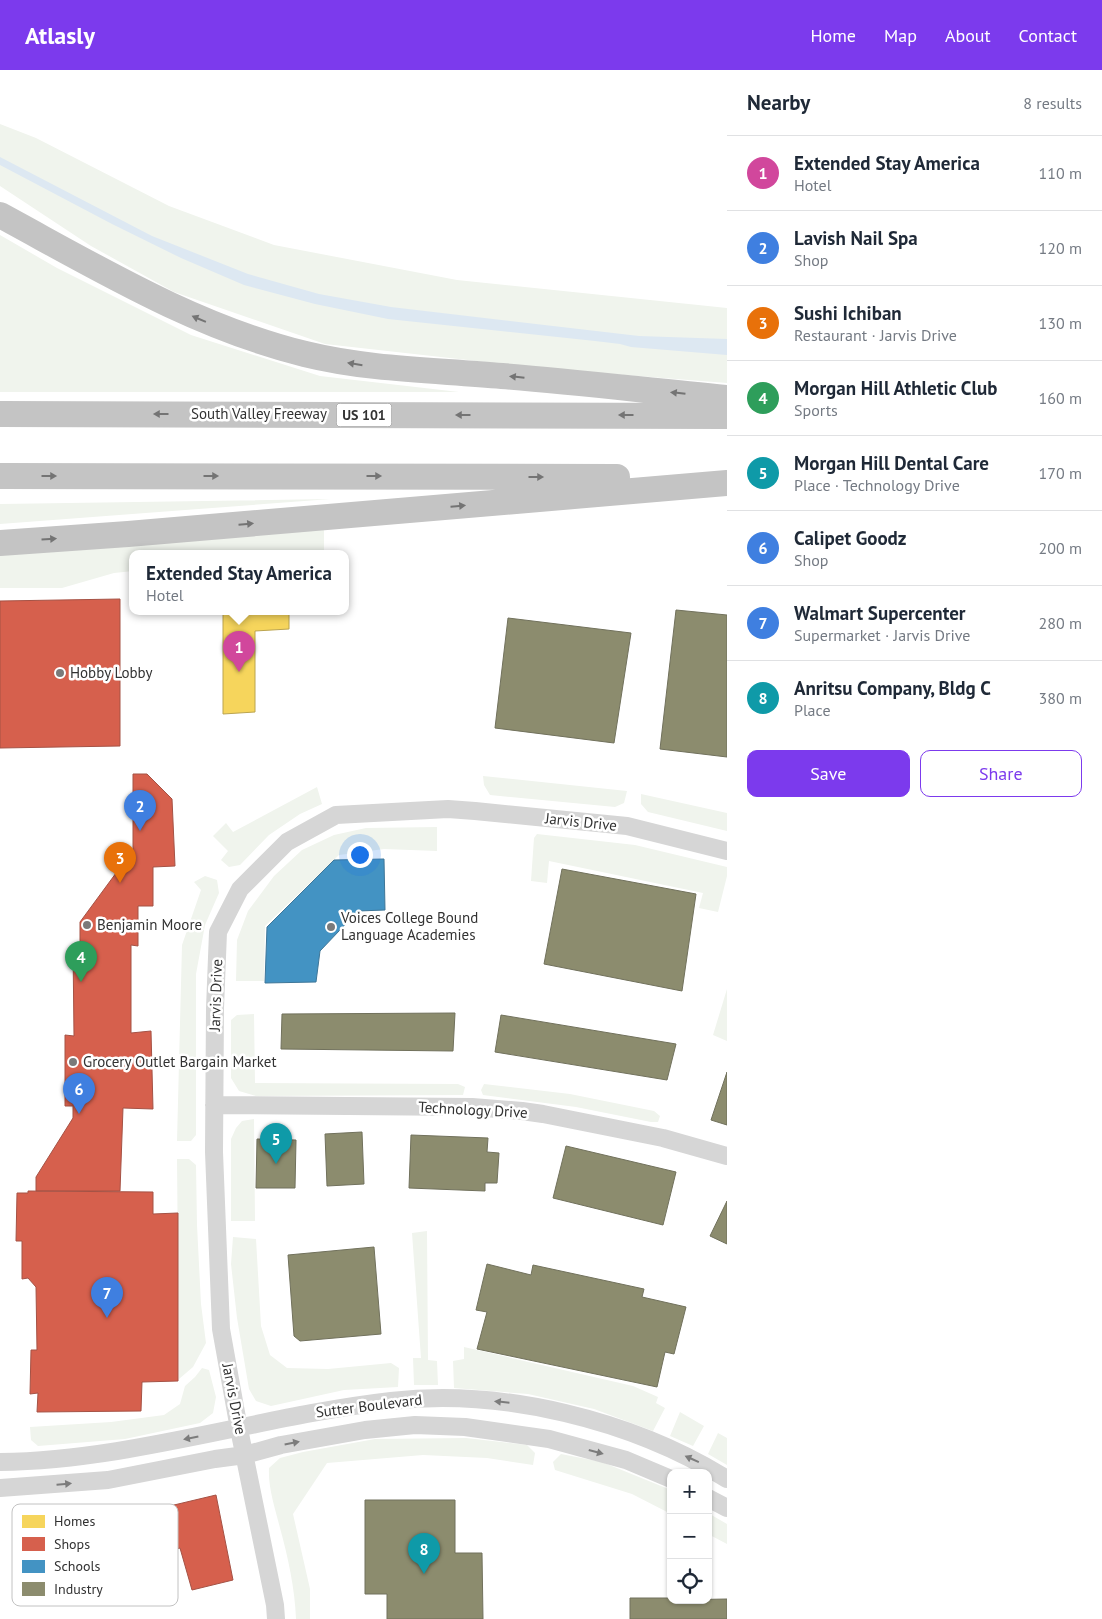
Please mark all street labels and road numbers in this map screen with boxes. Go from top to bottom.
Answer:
street label: South Valley Freeway [191,404,327,423]
road number: US 101 [336,404,392,426]
street label: Jarvis Drive [543,808,618,835]
street label: Jarvis Drive [205,959,226,1032]
street label: Technology Drive [418,1097,528,1122]
street label: Jarvis Drive [218,1361,251,1436]
street label: Sutter Boulevard [315,1390,423,1421]

